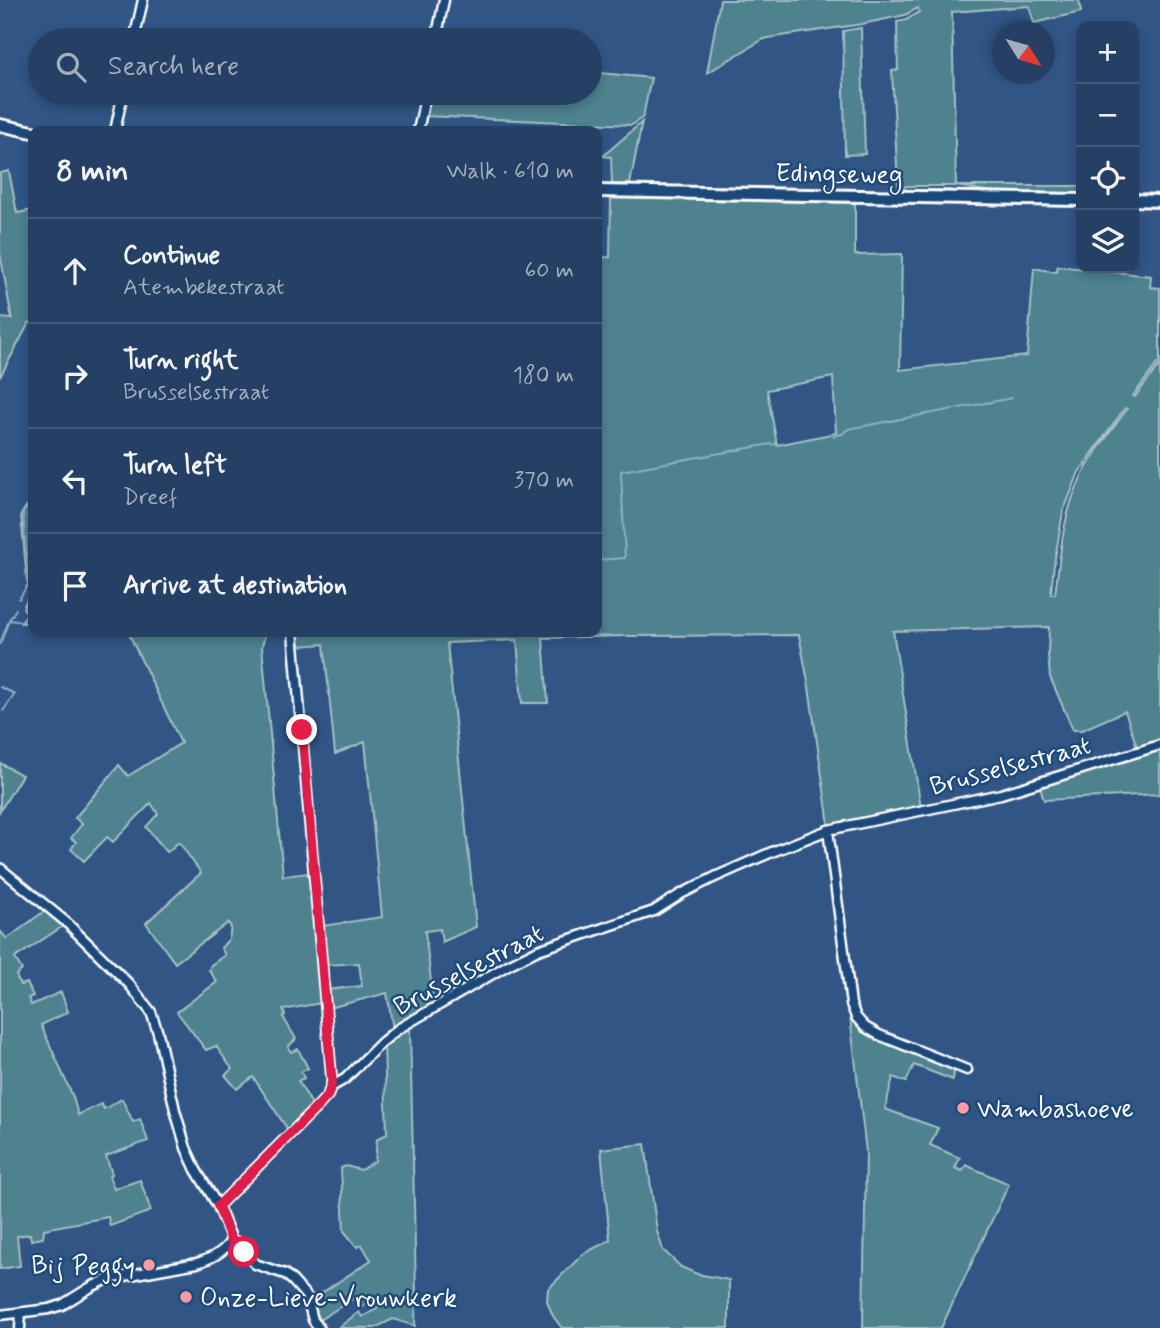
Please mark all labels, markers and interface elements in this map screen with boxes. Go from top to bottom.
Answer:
north arrow [992,21,1055,84]
map controls [1076,21,1139,273]
button: + [1076,21,1139,84]
search box [28,28,602,105]
icon: search [52,48,90,86]
text: Search here [108,50,239,84]
button: − [1076,84,1139,147]
button: locate [1076,147,1139,210]
text: 8 min [56,152,129,191]
text: Walk · 610 m [447,157,574,187]
street label: Edingseweg [775,157,903,195]
button: layers [1076,210,1139,273]
text: Continue [123,239,220,273]
icon: ahead [56,252,94,290]
text: 60 m [525,256,574,286]
text: Atembekestraat [123,273,285,303]
text: Turn right [123,344,239,378]
icon: right [56,357,94,395]
text: 180 m [513,361,574,391]
text: Brusselsestraat [123,378,269,408]
text: Turn left [123,449,227,483]
icon: left [56,462,94,500]
text: 370 m [514,466,574,496]
text: Dreef [123,483,178,513]
icon: arrive [56,567,94,605]
text: Arrive at destination [123,569,347,603]
route end [286,714,317,745]
street label: Brusselsestraat [926,729,1095,805]
street label: Brusselsestraat [388,917,550,1025]
place label: Wambashoeve [977,1093,1134,1127]
marker: Wambashoeve [955,1100,971,1116]
route start [228,1236,259,1267]
place label: Bij Peggy [31,1250,135,1287]
marker: Bij Peggy [141,1257,157,1273]
place label: Onze-Lieve-Vrouwkerk [200,1282,457,1316]
marker: Onze-Lieve-Vrouwkerk [178,1289,194,1305]

